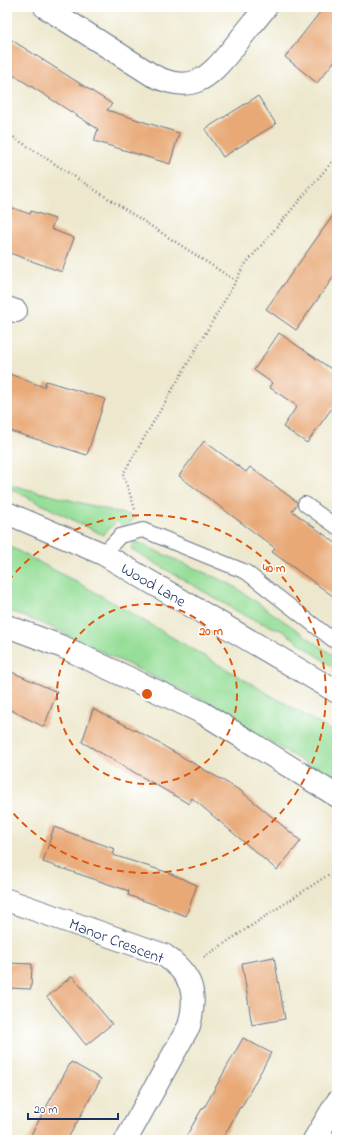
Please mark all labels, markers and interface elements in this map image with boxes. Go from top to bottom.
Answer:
street label: Wood Lane [116,557,191,614]
text: 40 m [262,560,286,578]
text: 20 m [198,623,223,641]
centre of rings [140,687,154,701]
street label: Manor Crescent [65,913,168,971]
scale bar [28,1095,118,1121]
text: 20 m [34,1101,57,1119]

